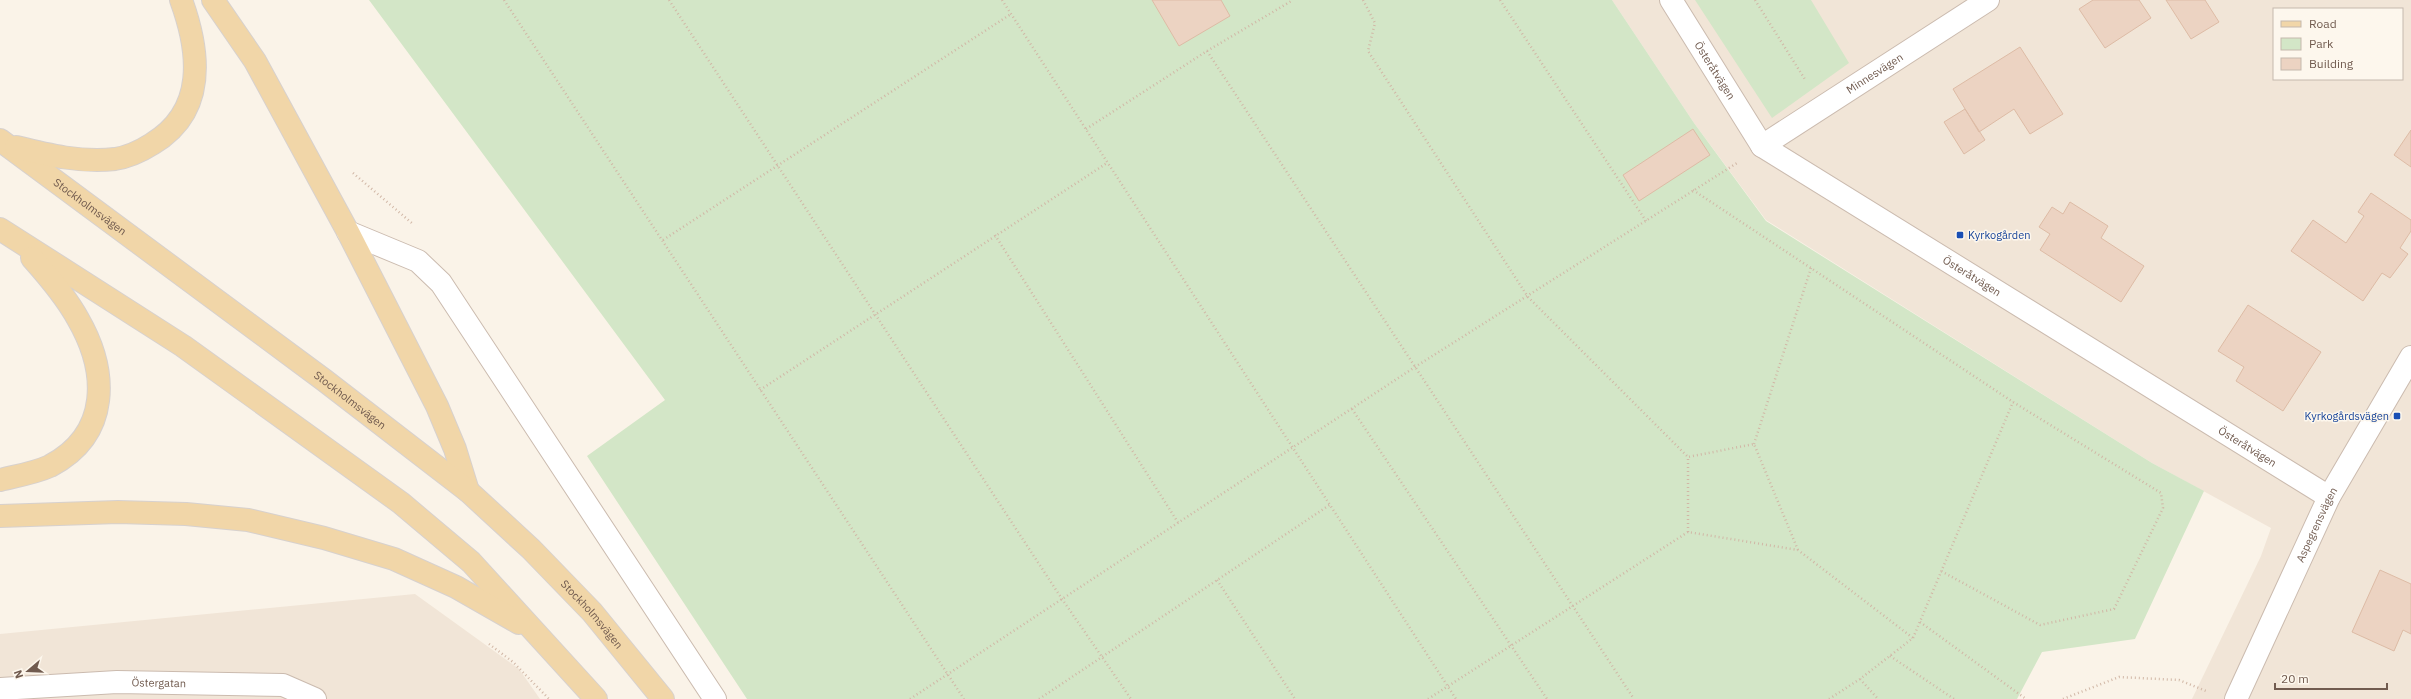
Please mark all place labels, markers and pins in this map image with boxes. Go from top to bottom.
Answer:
place label: Kyrkogården [1968,228,2030,242]
marker: Kyrkogården [1955,230,1965,240]
place label: Kyrkogårdsvägen [2304,409,2389,423]
marker: Kyrkogårdsvägen [2392,411,2402,421]

